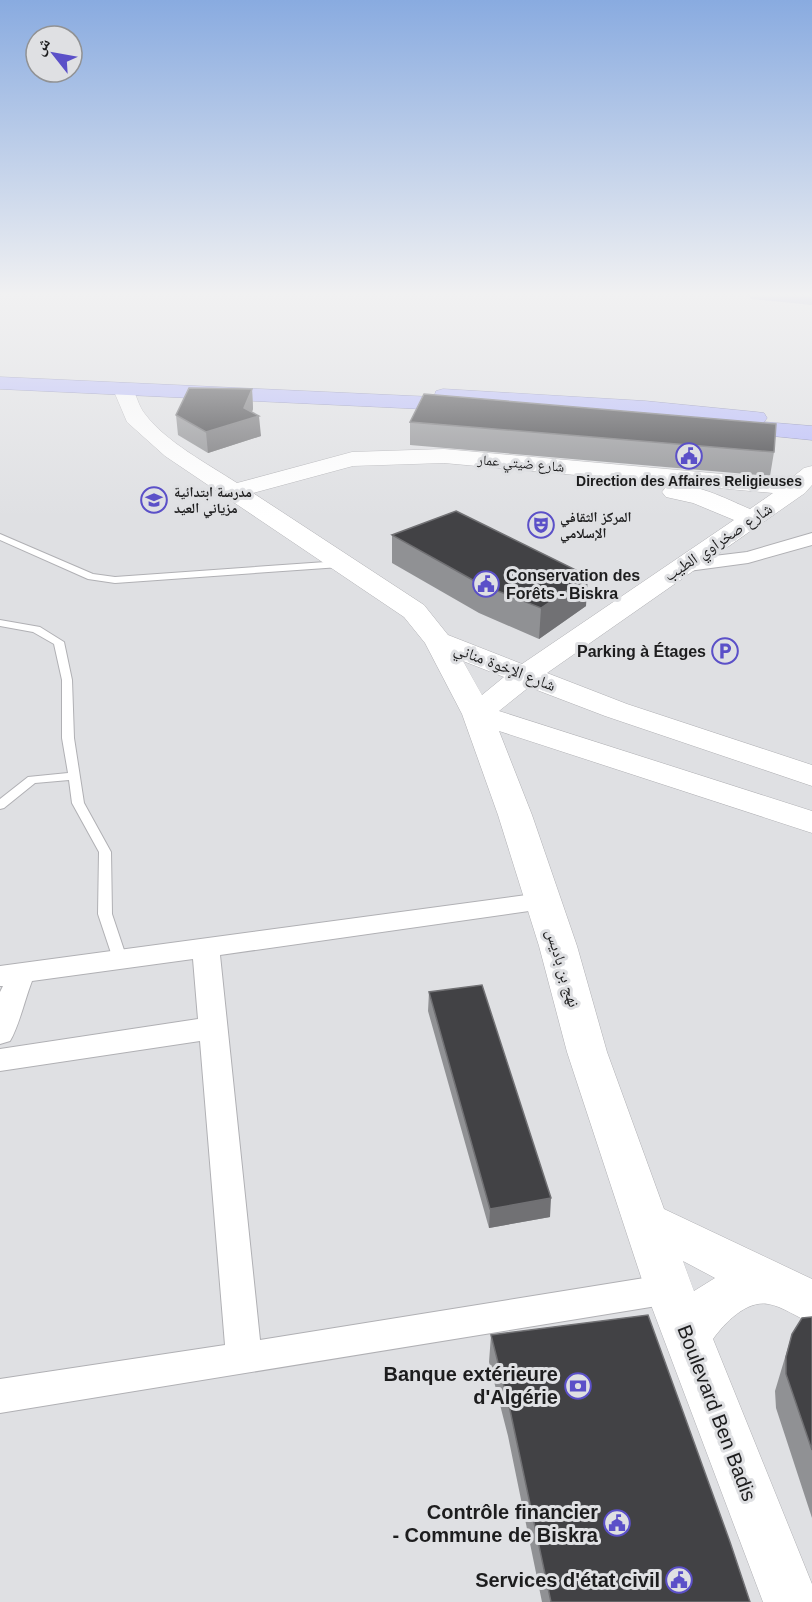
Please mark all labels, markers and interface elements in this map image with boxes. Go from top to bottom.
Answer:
north arrow [24,24,84,84]
text: ش [30,35,54,59]
public building icon: Direction des Affaires Religieuses [674,441,704,471]
street label: شارع ضيتي عمار [476,451,565,478]
place label: Direction des Affaires Religieuses [576,473,802,489]
place label: مدرسة ابتدائية مزياني العيد [174,484,252,519]
school or university icon: مدرسة ابتدائية مزياني العيد [139,485,169,515]
street label: شارع صخراوي الطيب [661,500,777,588]
place label: المركز الثقافي الإسلامي [560,509,631,544]
theatre icon: المركز الثقافي الإسلامي [526,510,556,540]
place label: Conservation des Forêts - Biskra [506,567,640,602]
public building icon: Conservation des Forêts - Biskra [471,569,501,599]
parking icon: Parking à Étages [710,636,740,666]
street label: شارع الإخوة مناني [451,640,558,698]
place label: Parking à Étages [577,642,706,660]
street label: نهج بن باديس [541,927,583,1010]
street label: Boulevard Ben Badis [673,1322,761,1504]
place label: Banque extérieure d'Algérie [383,1363,558,1408]
bank icon: Banque extérieure d'Algérie [563,1371,593,1401]
place label: Contrôle financier - Commune de Biskra [392,1501,599,1546]
public building icon: Contrôle financier - Commune de Biskra [602,1508,632,1538]
public building icon: Services d'état civil [664,1565,694,1595]
place label: Services d'état civil [475,1569,660,1591]

